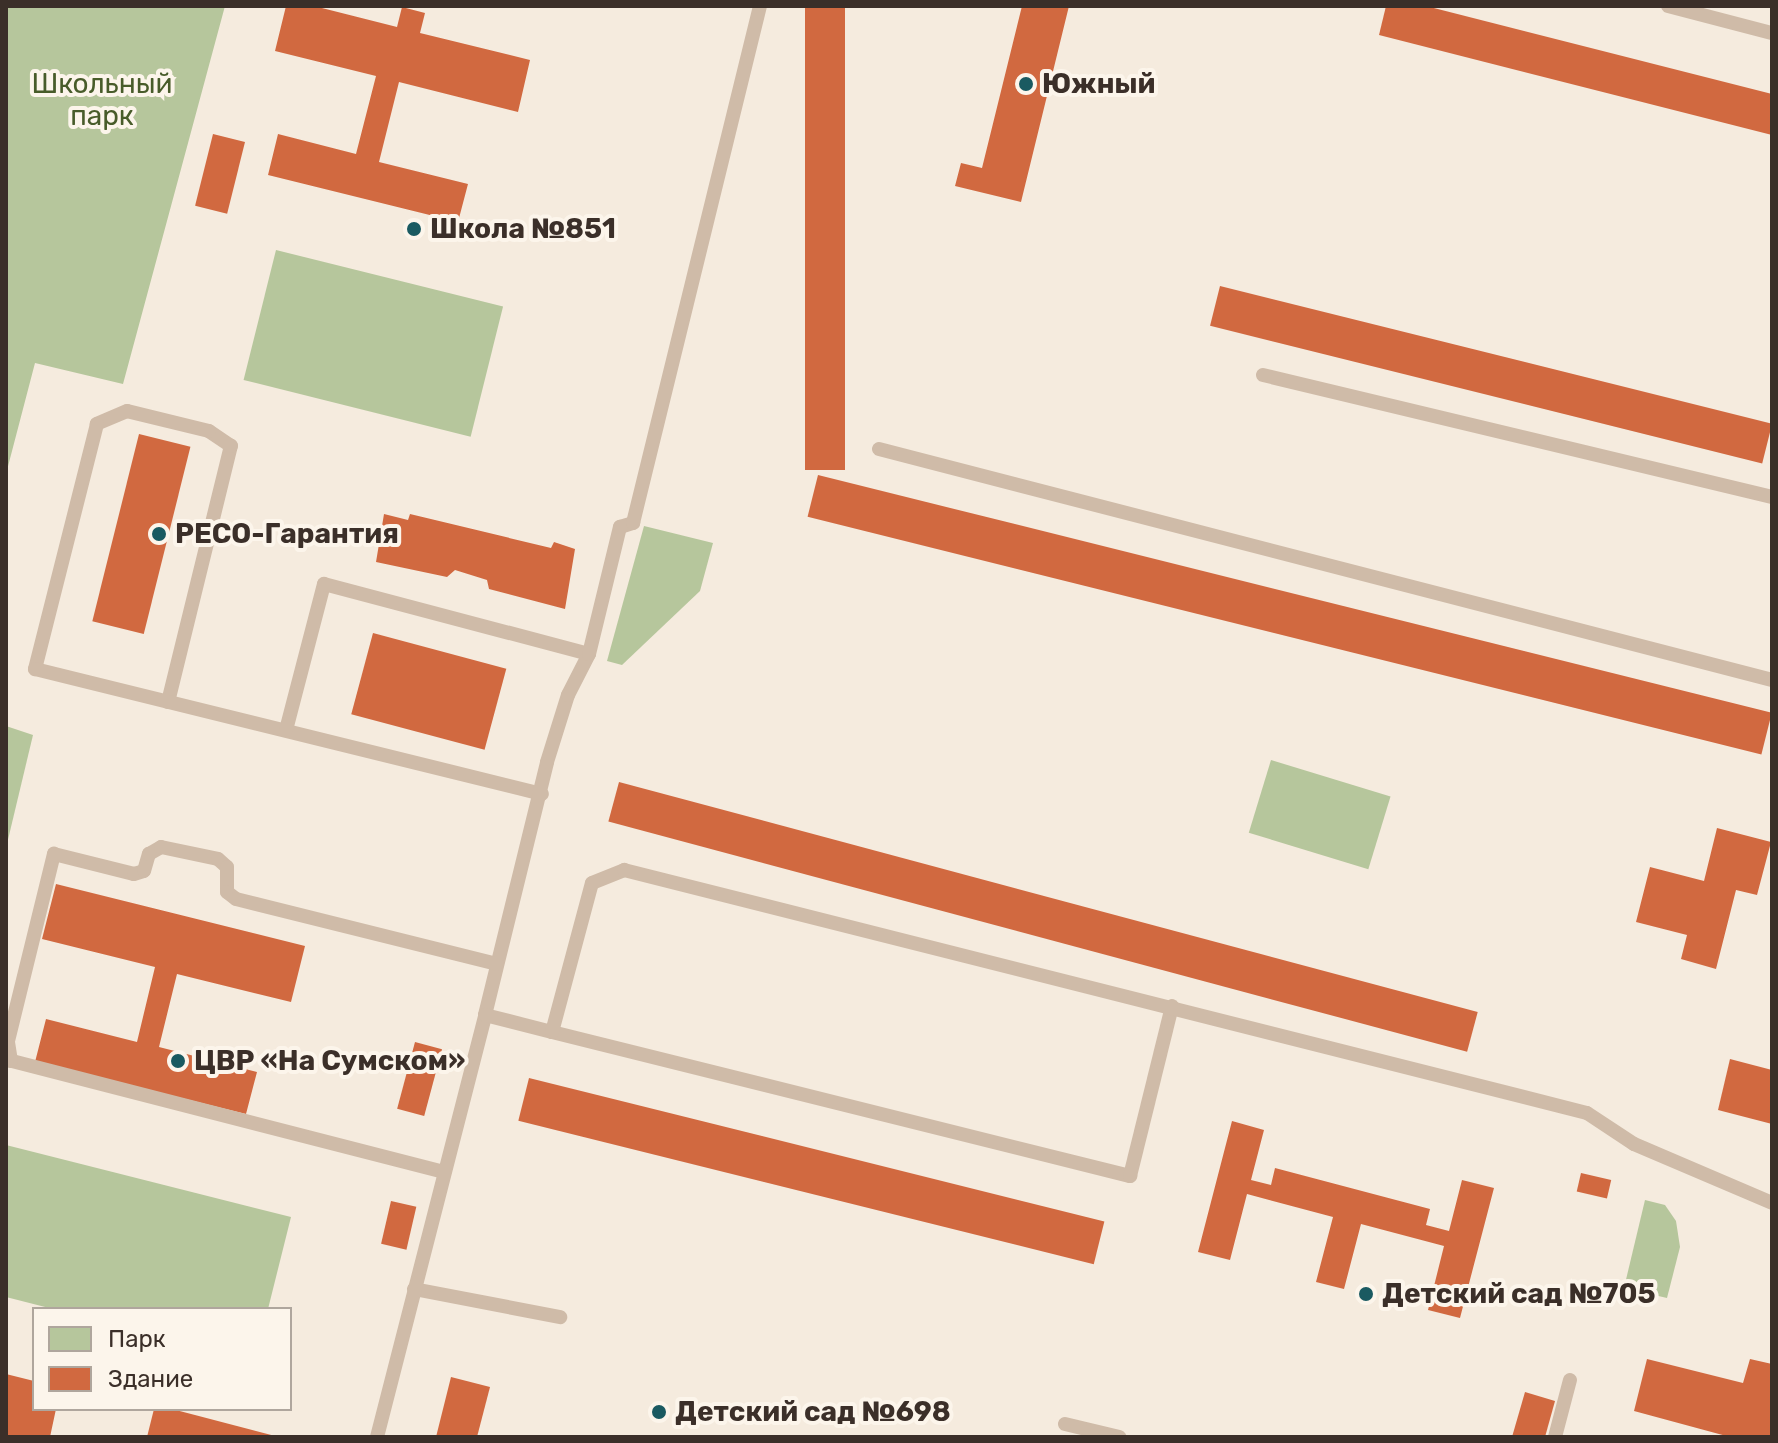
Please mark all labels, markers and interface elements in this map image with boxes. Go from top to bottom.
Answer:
park label: Школьный парк [31,67,173,133]
place label: Южный [1042,67,1155,101]
marker: Южный [1017,75,1035,93]
place label: Школа №851 [430,212,616,246]
marker: Школа №851 [405,220,423,238]
place label: РЕСО-Гарантия [175,517,399,551]
marker: РЕСО-Гарантия [150,525,168,543]
place label: ЦВР «На Сумском» [194,1044,465,1078]
marker: ЦВР «На Сумском» [169,1052,187,1070]
place label: Детский сад №705 [1382,1277,1656,1311]
marker: Детский сад №705 [1357,1285,1375,1303]
legend [32,1307,292,1411]
text: Парк [108,1325,166,1353]
text: Здание [108,1365,193,1393]
place label: Детский сад №698 [675,1395,951,1429]
marker: Детский сад №698 [650,1403,668,1421]

